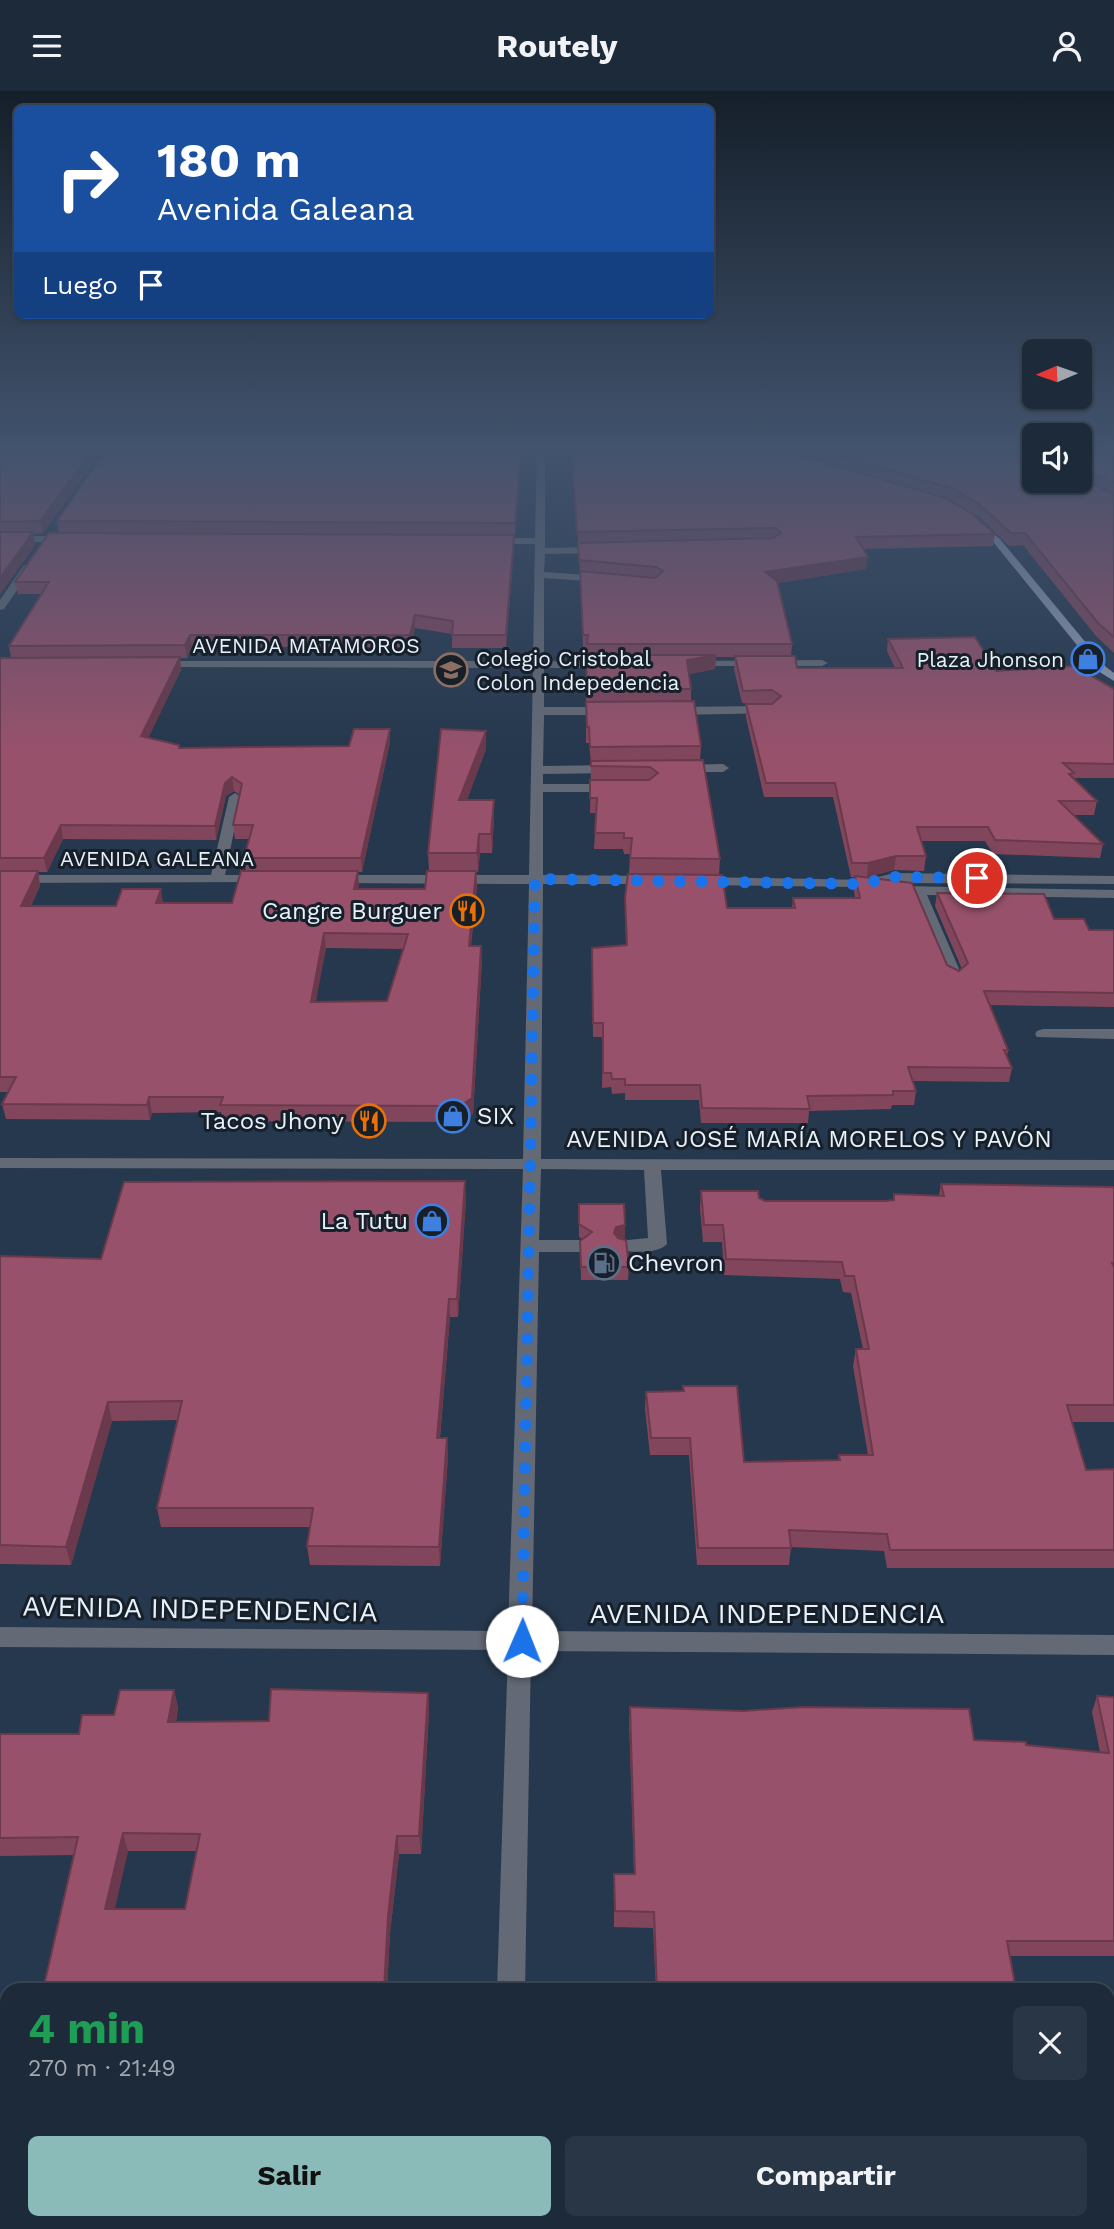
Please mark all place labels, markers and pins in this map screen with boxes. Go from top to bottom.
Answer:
shop icon: Plaza Jhonson [1069,640,1107,678]
place label: Colegio Cristobal Colon Indepedencia [476,646,679,695]
place label: Plaza Jhonson [917,647,1064,672]
school or university icon: Colegio Cristobal Colon Indepedencia [432,651,470,689]
pin [947,848,1007,908]
restaurant icon: Cangre Burguer [448,892,486,930]
place label: Cangre Burguer [262,897,442,925]
shop icon: SIX [434,1097,472,1135]
restaurant icon: Tacos Jhony [350,1102,388,1140]
place label: SIX [477,1102,514,1130]
place label: Tacos Jhony [201,1107,345,1135]
shop icon: La Tutu [413,1202,451,1240]
place label: La Tutu [320,1207,408,1235]
fuel station icon: Chevron [585,1244,623,1282]
place label: Chevron [628,1249,724,1277]

